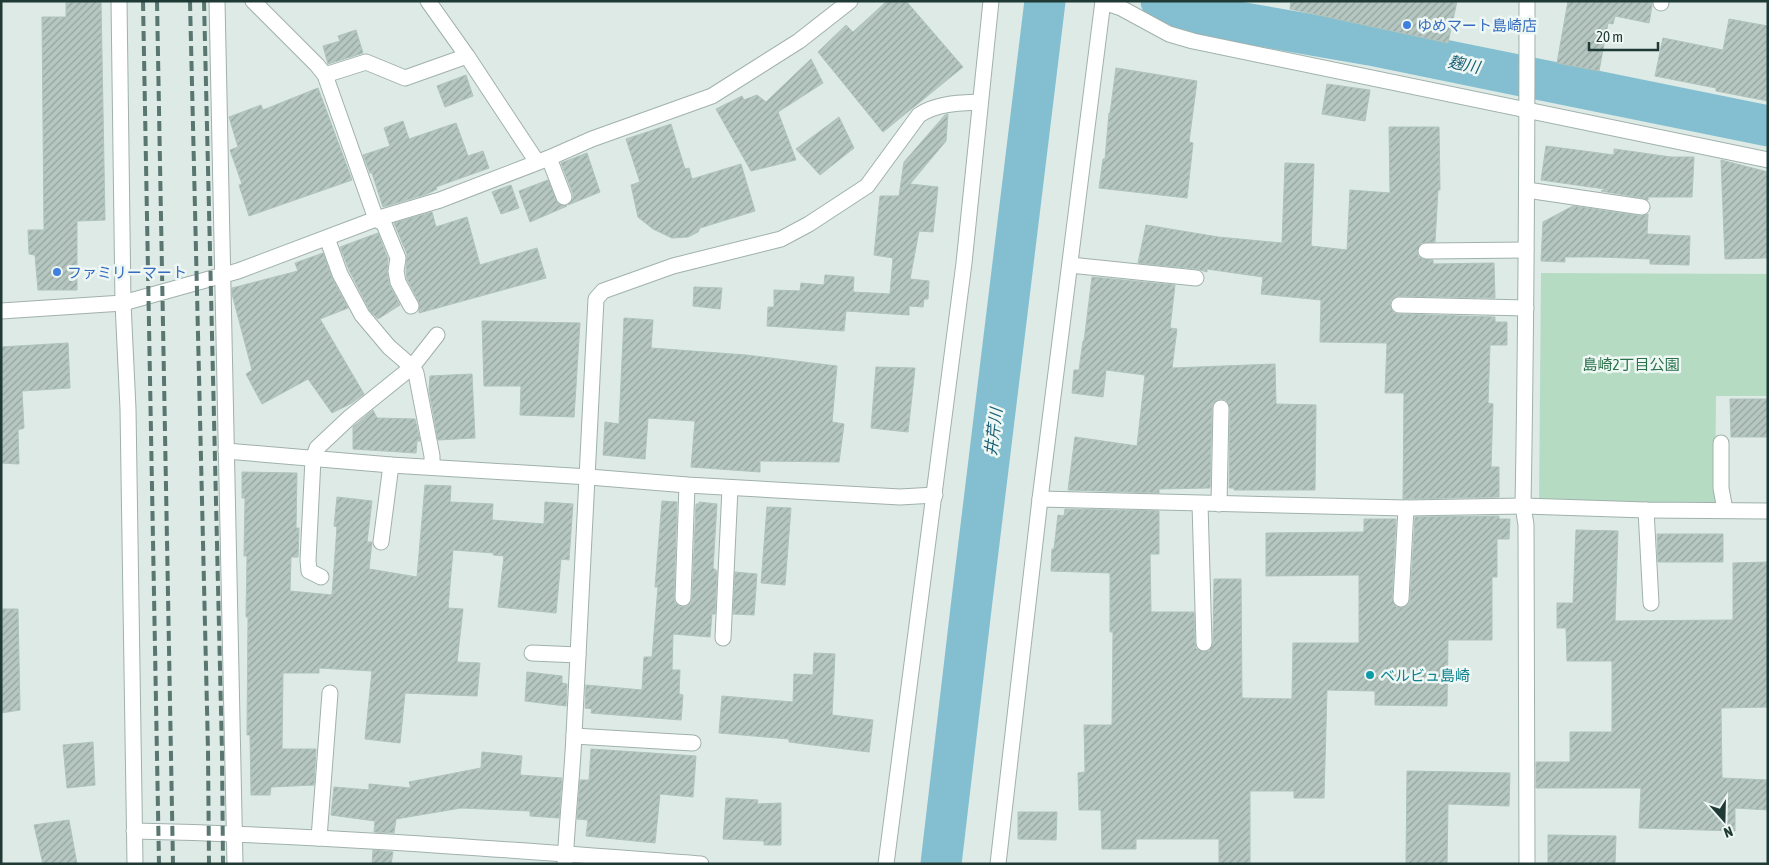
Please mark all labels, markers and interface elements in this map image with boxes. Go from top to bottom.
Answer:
place label: ゆめマート島崎店 [1417,17,1537,34]
marker: ゆめマート島崎店 [1401,19,1413,31]
scale bar [1589,20,1658,52]
text: 20 m [1596,28,1623,45]
water label: 麹川 [1447,52,1483,76]
place label: ファミリーマート [67,264,187,281]
marker: ファミリーマート [51,266,63,278]
park label: 島崎2丁目公園 [1582,356,1680,373]
water label: 井芹川 [981,405,1005,457]
place label: ベルビュ島崎 [1380,667,1470,684]
marker: ベルビュ島崎 [1364,669,1376,681]
north arrow [1699,795,1749,845]
text: N [1722,823,1735,841]

